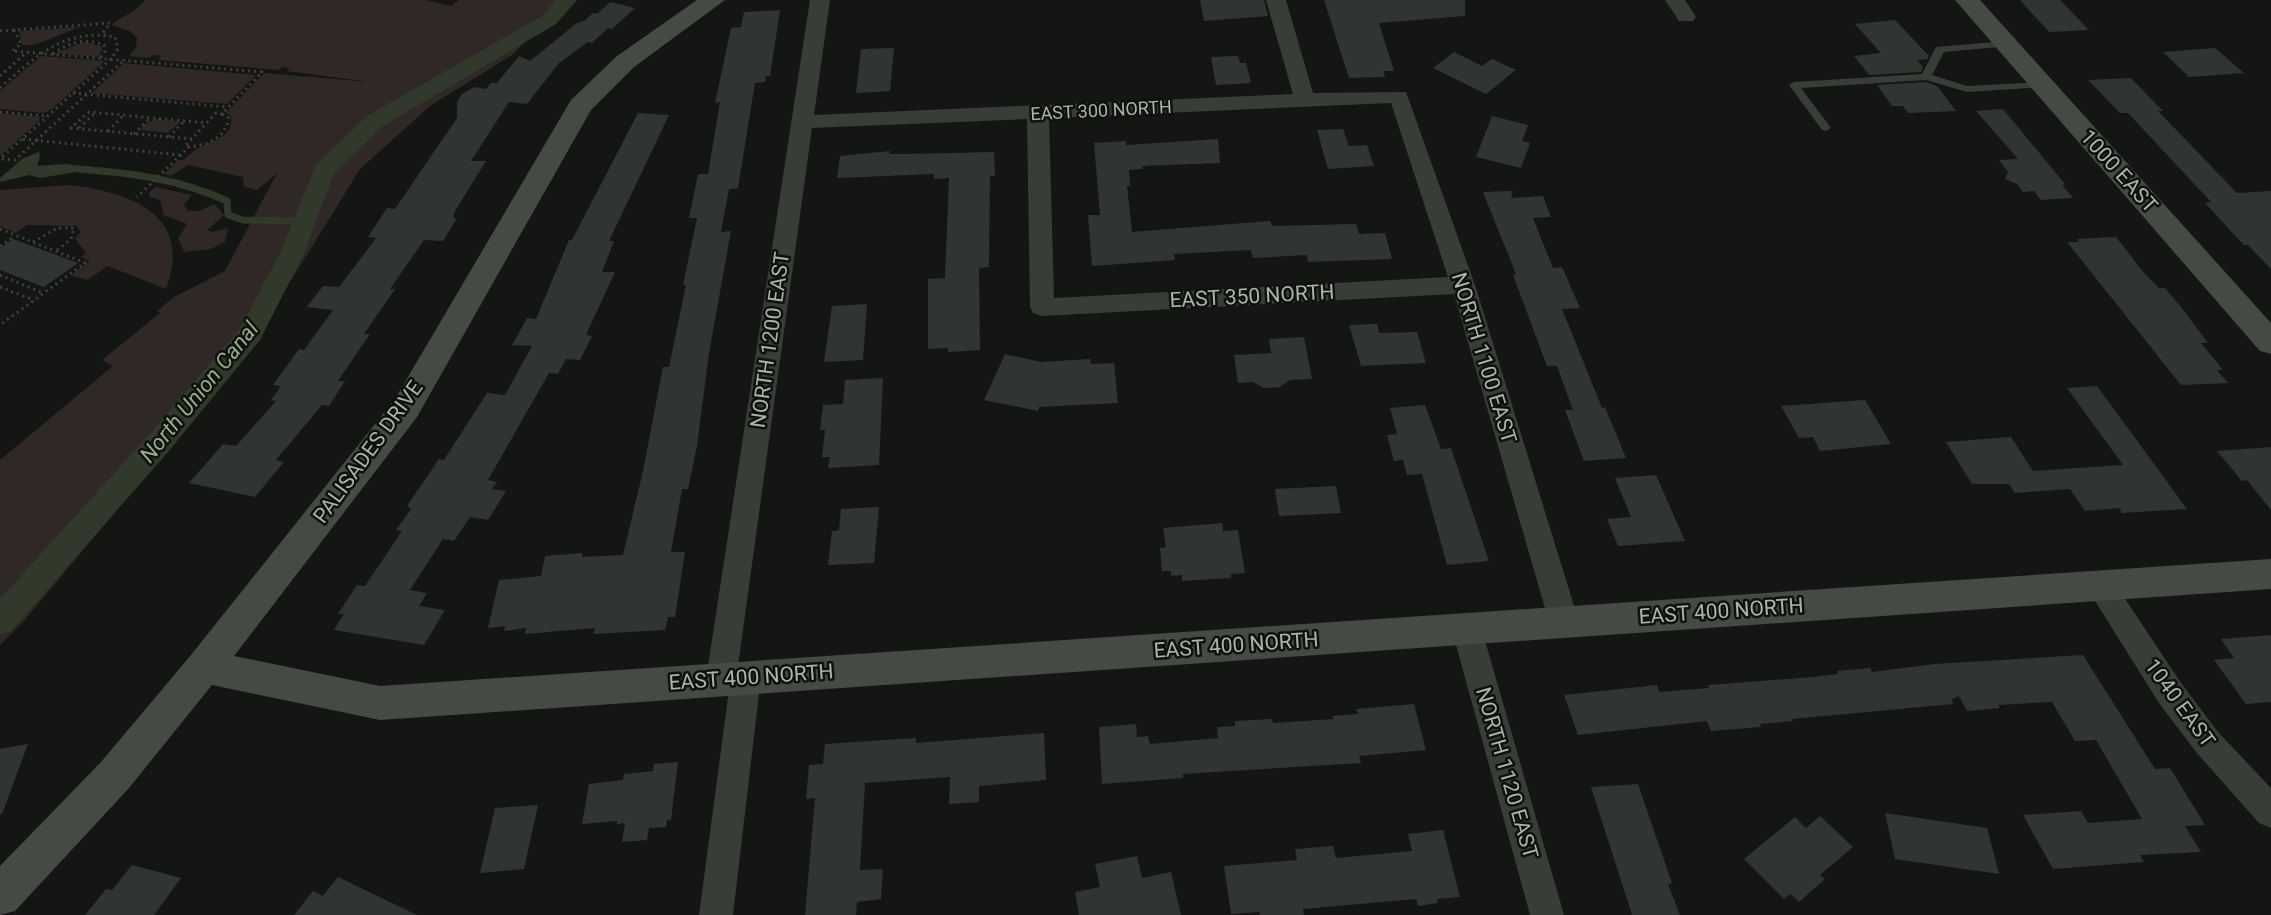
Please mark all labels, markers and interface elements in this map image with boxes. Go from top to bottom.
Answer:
street label: EAST 300 NORTH [1030,96,1172,124]
street label: 1000 EAST [2076,125,2163,218]
street label: NORTH 1200 EAST [746,250,794,429]
street label: NORTH 1100 EAST [1447,270,1522,447]
street label: EAST 350 NORTH [1169,280,1335,312]
water label: North Union Canal [135,316,264,467]
street label: PALISADES DRIVE [308,376,428,528]
street label: EAST 400 NORTH [1638,593,1804,629]
street label: EAST 400 NORTH [1153,627,1319,663]
street label: 1040 EAST [2140,654,2220,752]
street label: EAST 400 NORTH [668,659,834,695]
street label: NORTH 1120 EAST [1471,684,1543,862]

